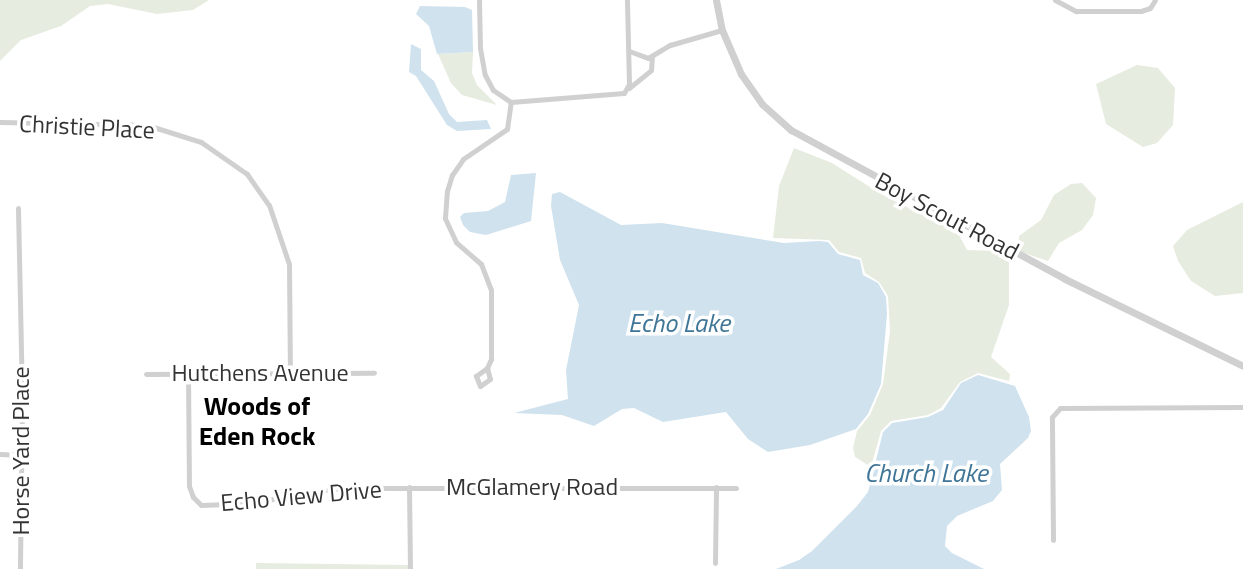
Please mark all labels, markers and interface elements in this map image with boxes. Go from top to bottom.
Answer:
street label: Christie Place [18,109,156,145]
street label: Boy Scout Road [870,166,1024,266]
water label: Echo Lake [628,307,730,339]
street label: Hutchens Avenue [171,359,349,387]
street label: Horse Yard Place [7,366,35,536]
district label: Woods of Eden Rock [199,390,315,452]
water label: Church Lake [864,457,988,489]
street label: McGlamery Road [446,473,618,501]
street label: Echo View Drive [219,475,383,517]

